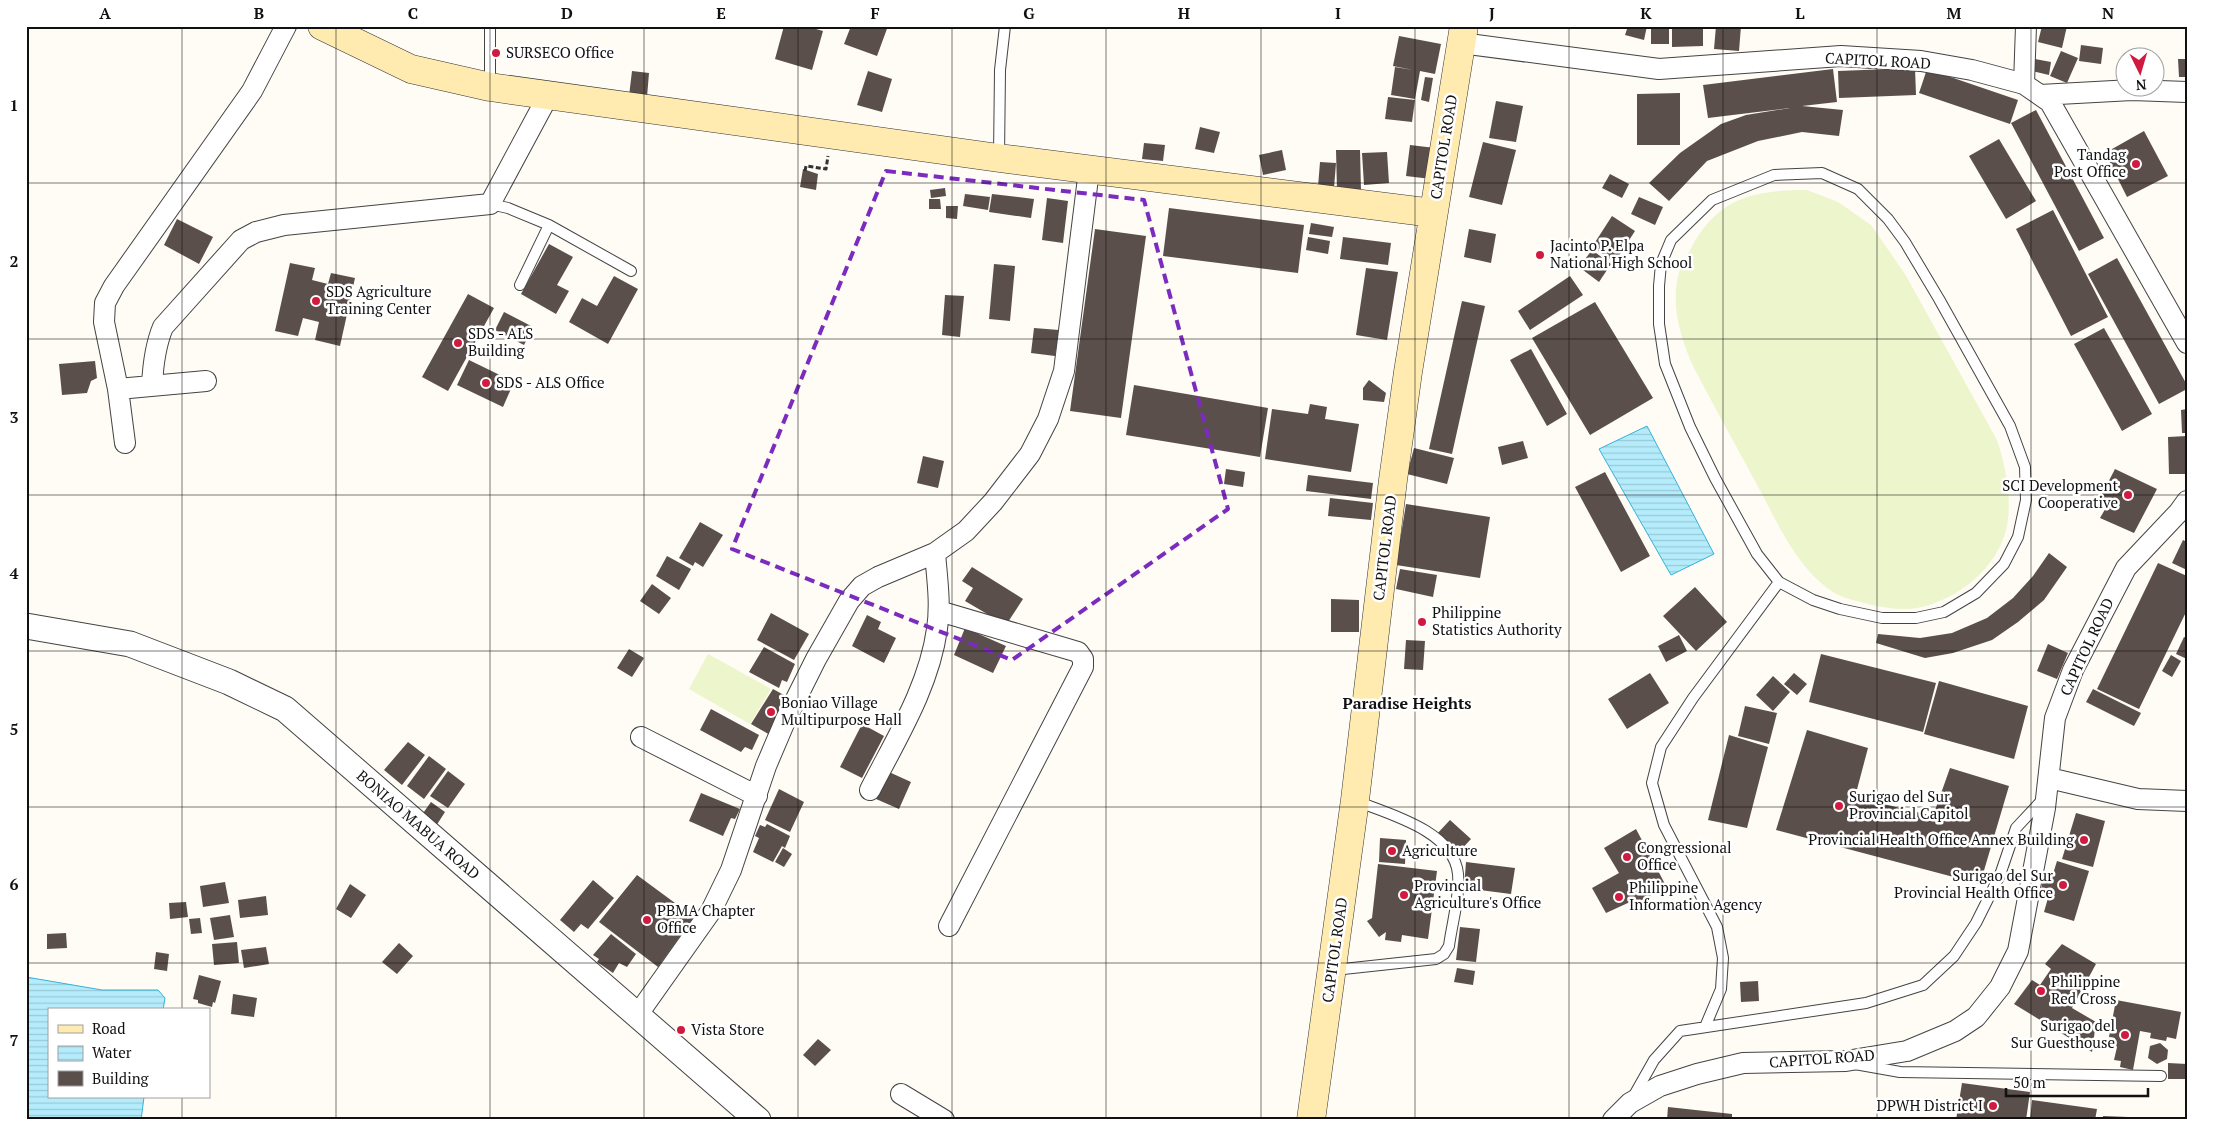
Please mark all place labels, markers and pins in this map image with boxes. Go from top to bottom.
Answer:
place label: SURSECO Office [506,42,614,62]
marker: SURSECO Office [490,47,502,59]
place label: Tandag Post Office [2054,144,2127,181]
marker: Tandag Post Office [2130,158,2142,170]
place label: Jacinto P. Elpa National High School [1550,235,1692,272]
marker: Jacinto P. Elpa National High School [1534,249,1546,261]
place label: SDS Agriculture Training Center [326,281,432,318]
marker: SDS Agriculture Training Center [310,295,322,307]
place label: SDS - ALS Building [468,323,533,360]
marker: SDS - ALS Building [452,337,464,349]
place label: SDS - ALS Office [496,372,605,392]
marker: SDS - ALS Office [480,377,492,389]
place label: SCI Development Cooperative [2002,475,2118,512]
marker: SCI Development Cooperative [2122,489,2134,501]
place label: Philippine Statistics Authority [1432,602,1562,639]
marker: Philippine Statistics Authority [1416,616,1428,628]
place label: Boniao Village Multipurpose Hall [781,692,902,729]
marker: Boniao Village Multipurpose Hall [765,706,777,718]
place label: Surigao del Sur Provincial Capitol [1849,786,1969,823]
marker: Surigao del Sur Provincial Capitol [1833,800,1845,812]
place label: Provincial Health Office Annex Building [1808,829,2075,849]
marker: Provincial Health Office Annex Building [2078,834,2090,846]
place label: Congressional Office [1637,837,1732,874]
place label: Agriculture [1402,840,1477,860]
marker: Agriculture [1386,845,1398,857]
marker: Congressional Office [1621,851,1633,863]
place label: Surigao del Sur Provincial Health Office [1894,865,2053,902]
place label: Provincial Agriculture's Office [1414,875,1541,912]
place label: Philippine Information Agency [1629,877,1762,914]
marker: Surigao del Sur Provincial Health Office [2057,879,2069,891]
marker: Provincial Agriculture's Office [1398,889,1410,901]
marker: Philippine Information Agency [1613,891,1625,903]
place label: PBMA Chapter Office [657,900,755,937]
marker: PBMA Chapter Office [641,914,653,926]
place label: Philippine Red Cross [2051,971,2120,1008]
marker: Philippine Red Cross [2035,985,2047,997]
place label: Surigao del Sur Guesthouse [2011,1015,2115,1052]
place label: Vista Store [691,1019,764,1039]
marker: Vista Store [675,1024,687,1036]
marker: Surigao del Sur Guesthouse [2119,1029,2131,1041]
place label: DPWH District I [1876,1095,1983,1115]
marker: DPWH District I [1987,1100,1999,1112]

